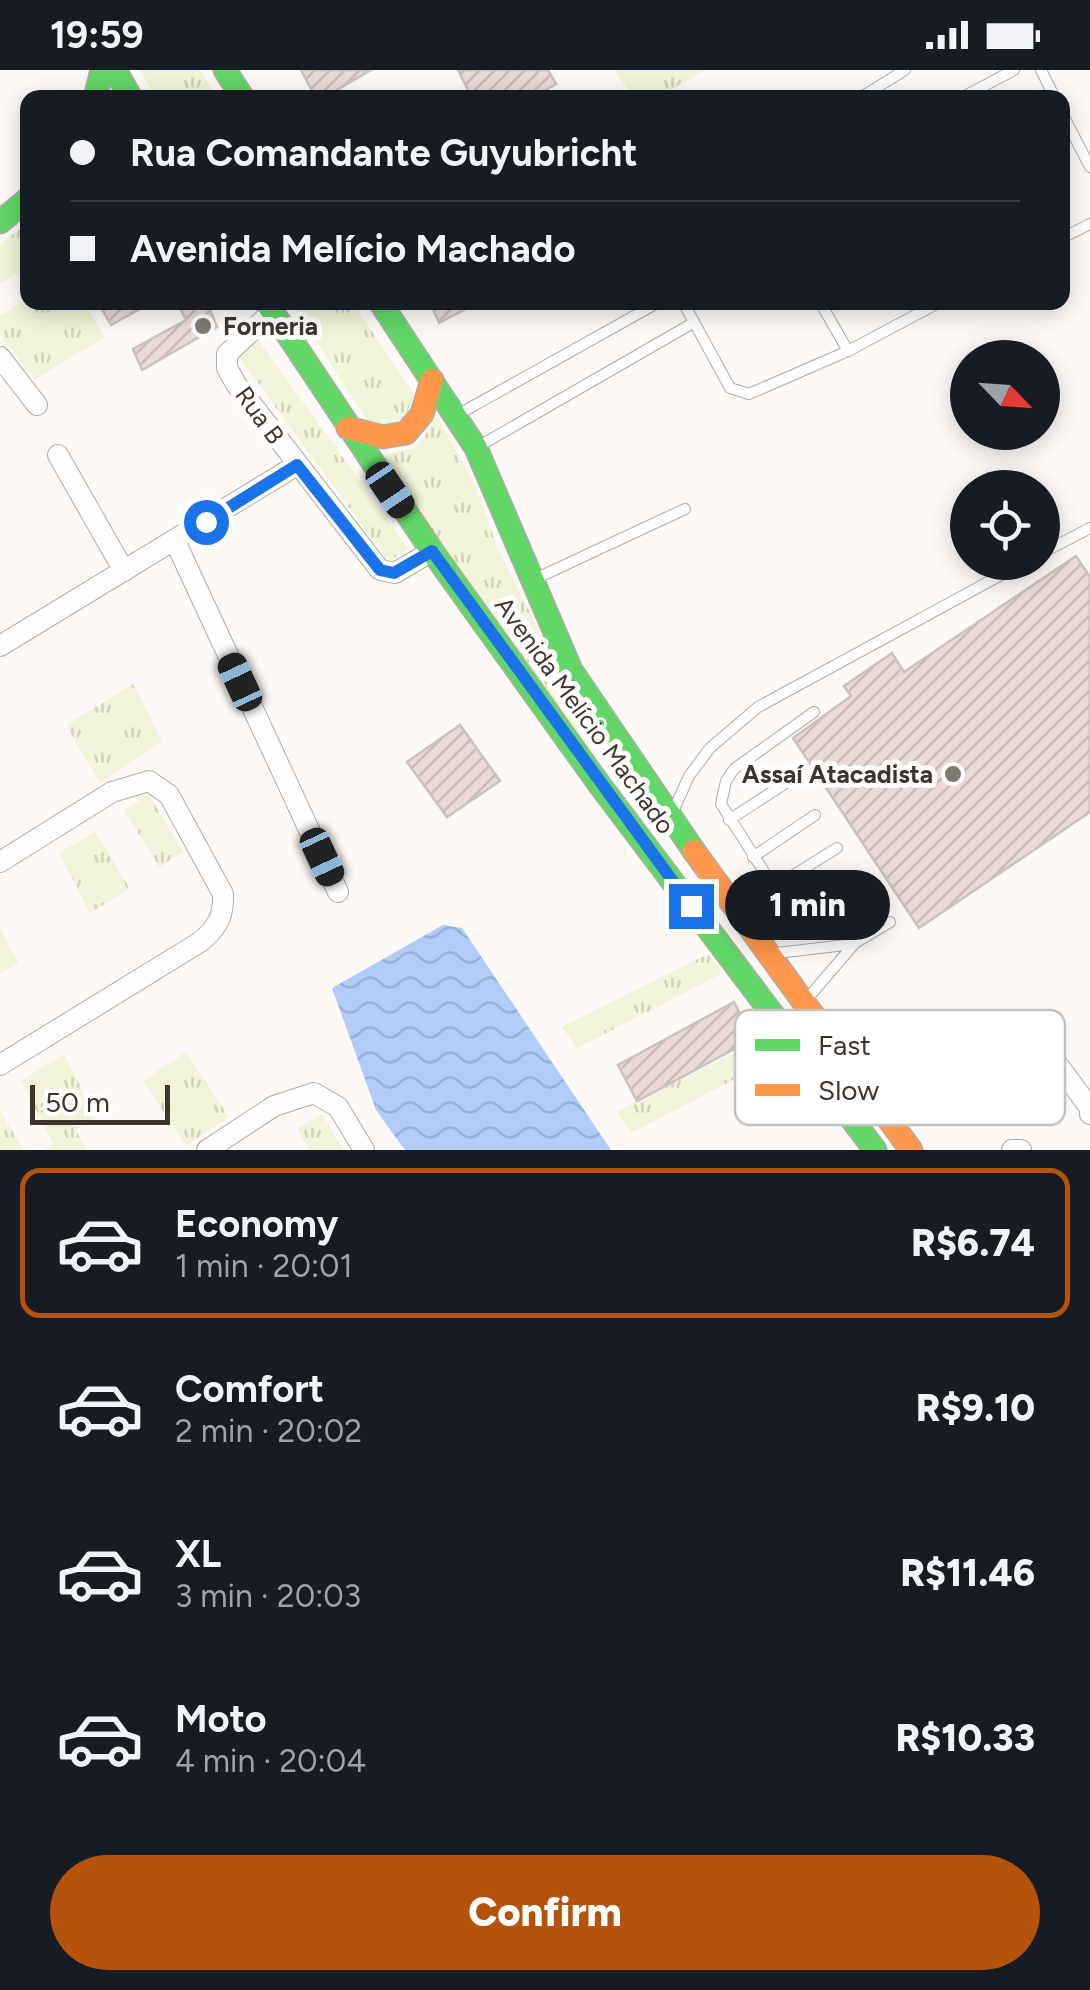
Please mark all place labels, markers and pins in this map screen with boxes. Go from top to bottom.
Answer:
place label: Forneria [223,311,318,341]
marker: Forneria [192,315,214,337]
place label: Assaí Atacadista [742,759,933,789]
marker: Assaí Atacadista [942,763,964,785]

